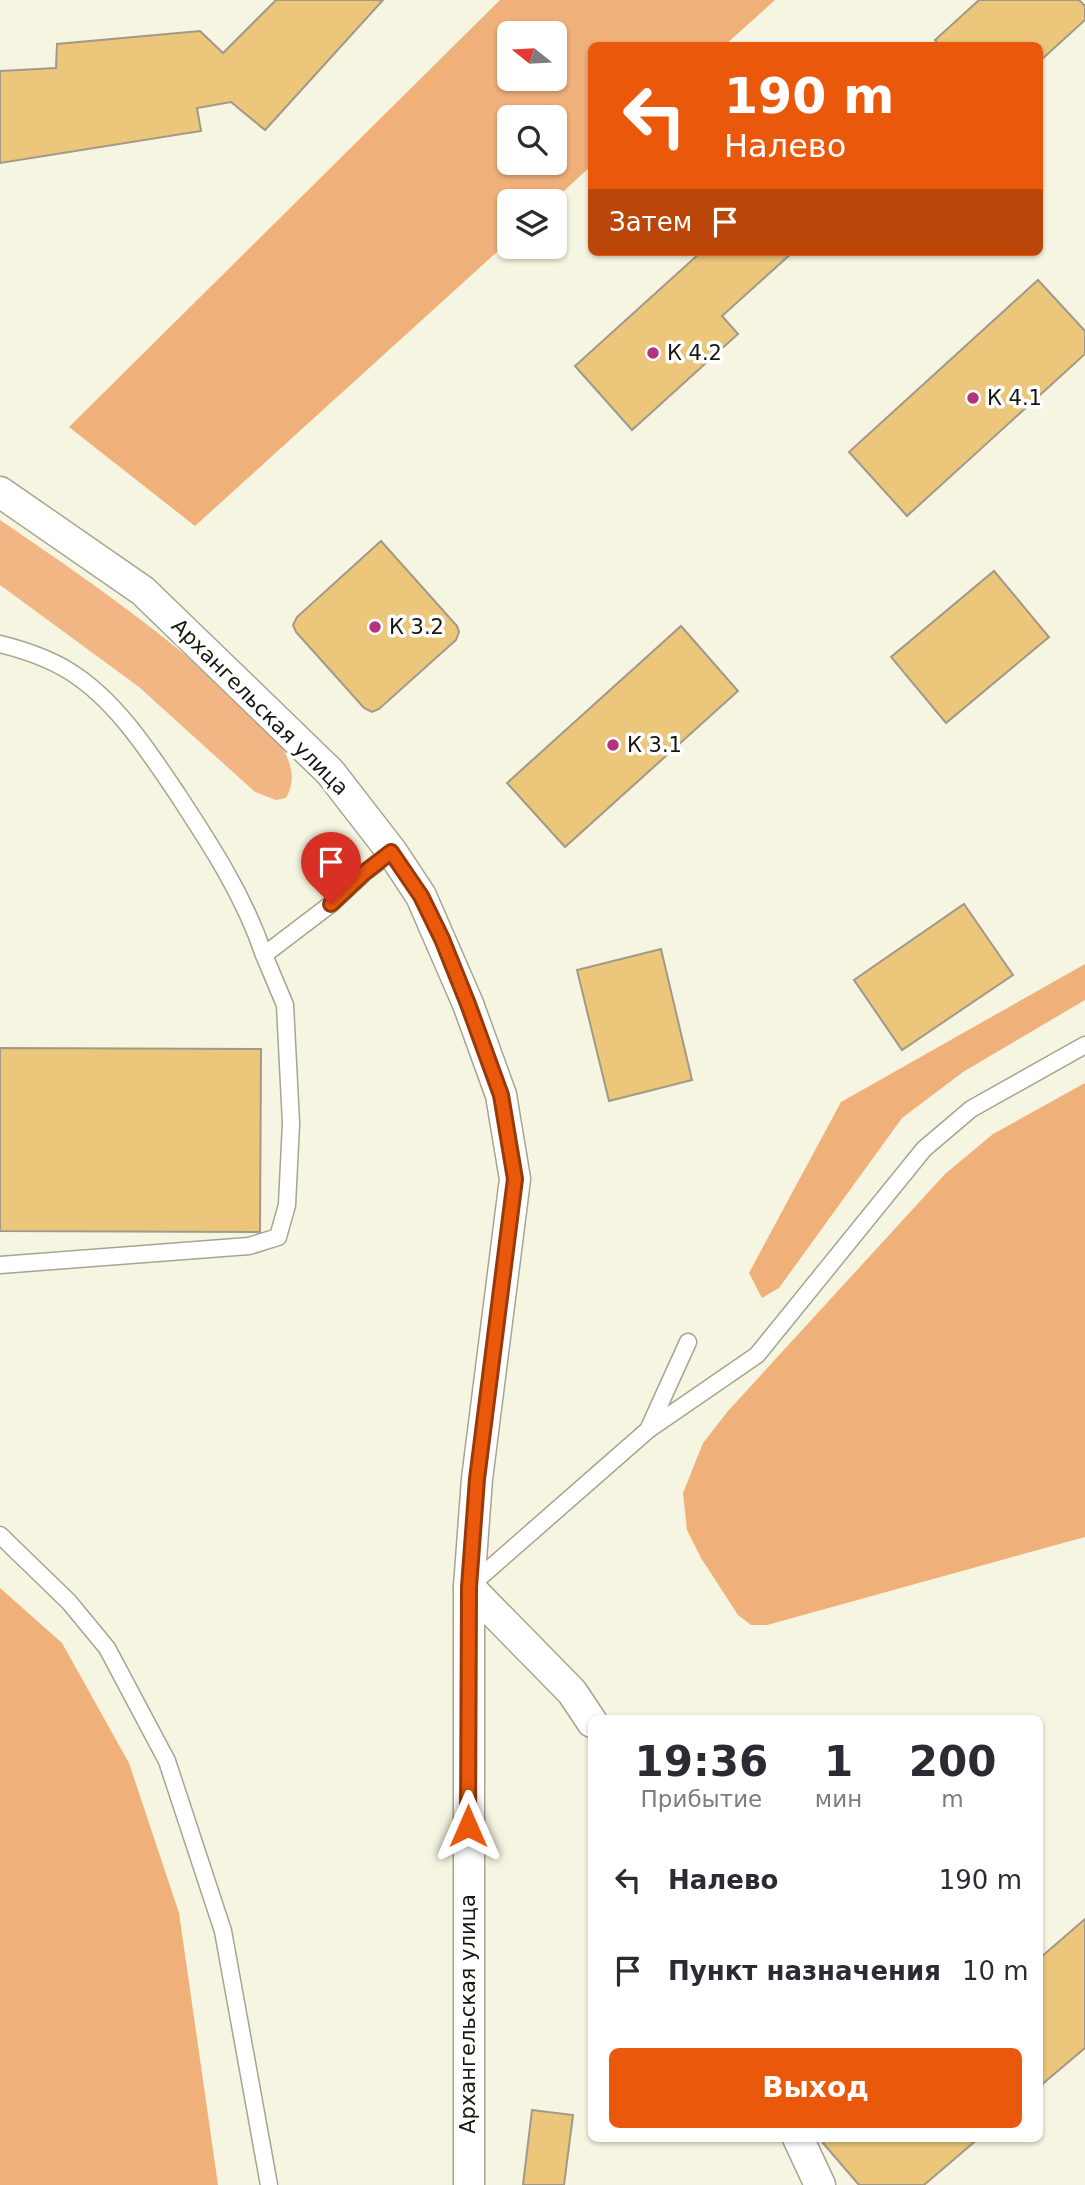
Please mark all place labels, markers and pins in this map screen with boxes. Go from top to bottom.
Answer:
place label: К 4.2 [667,341,722,365]
marker: К 4.2 [645,345,661,361]
place label: К 4.1 [987,386,1042,410]
marker: К 4.1 [965,390,981,406]
place label: К 3.2 [389,615,444,639]
marker: К 3.2 [367,619,383,635]
place label: К 3.1 [627,733,682,757]
marker: К 3.1 [605,737,621,753]
pin [301,832,361,904]

